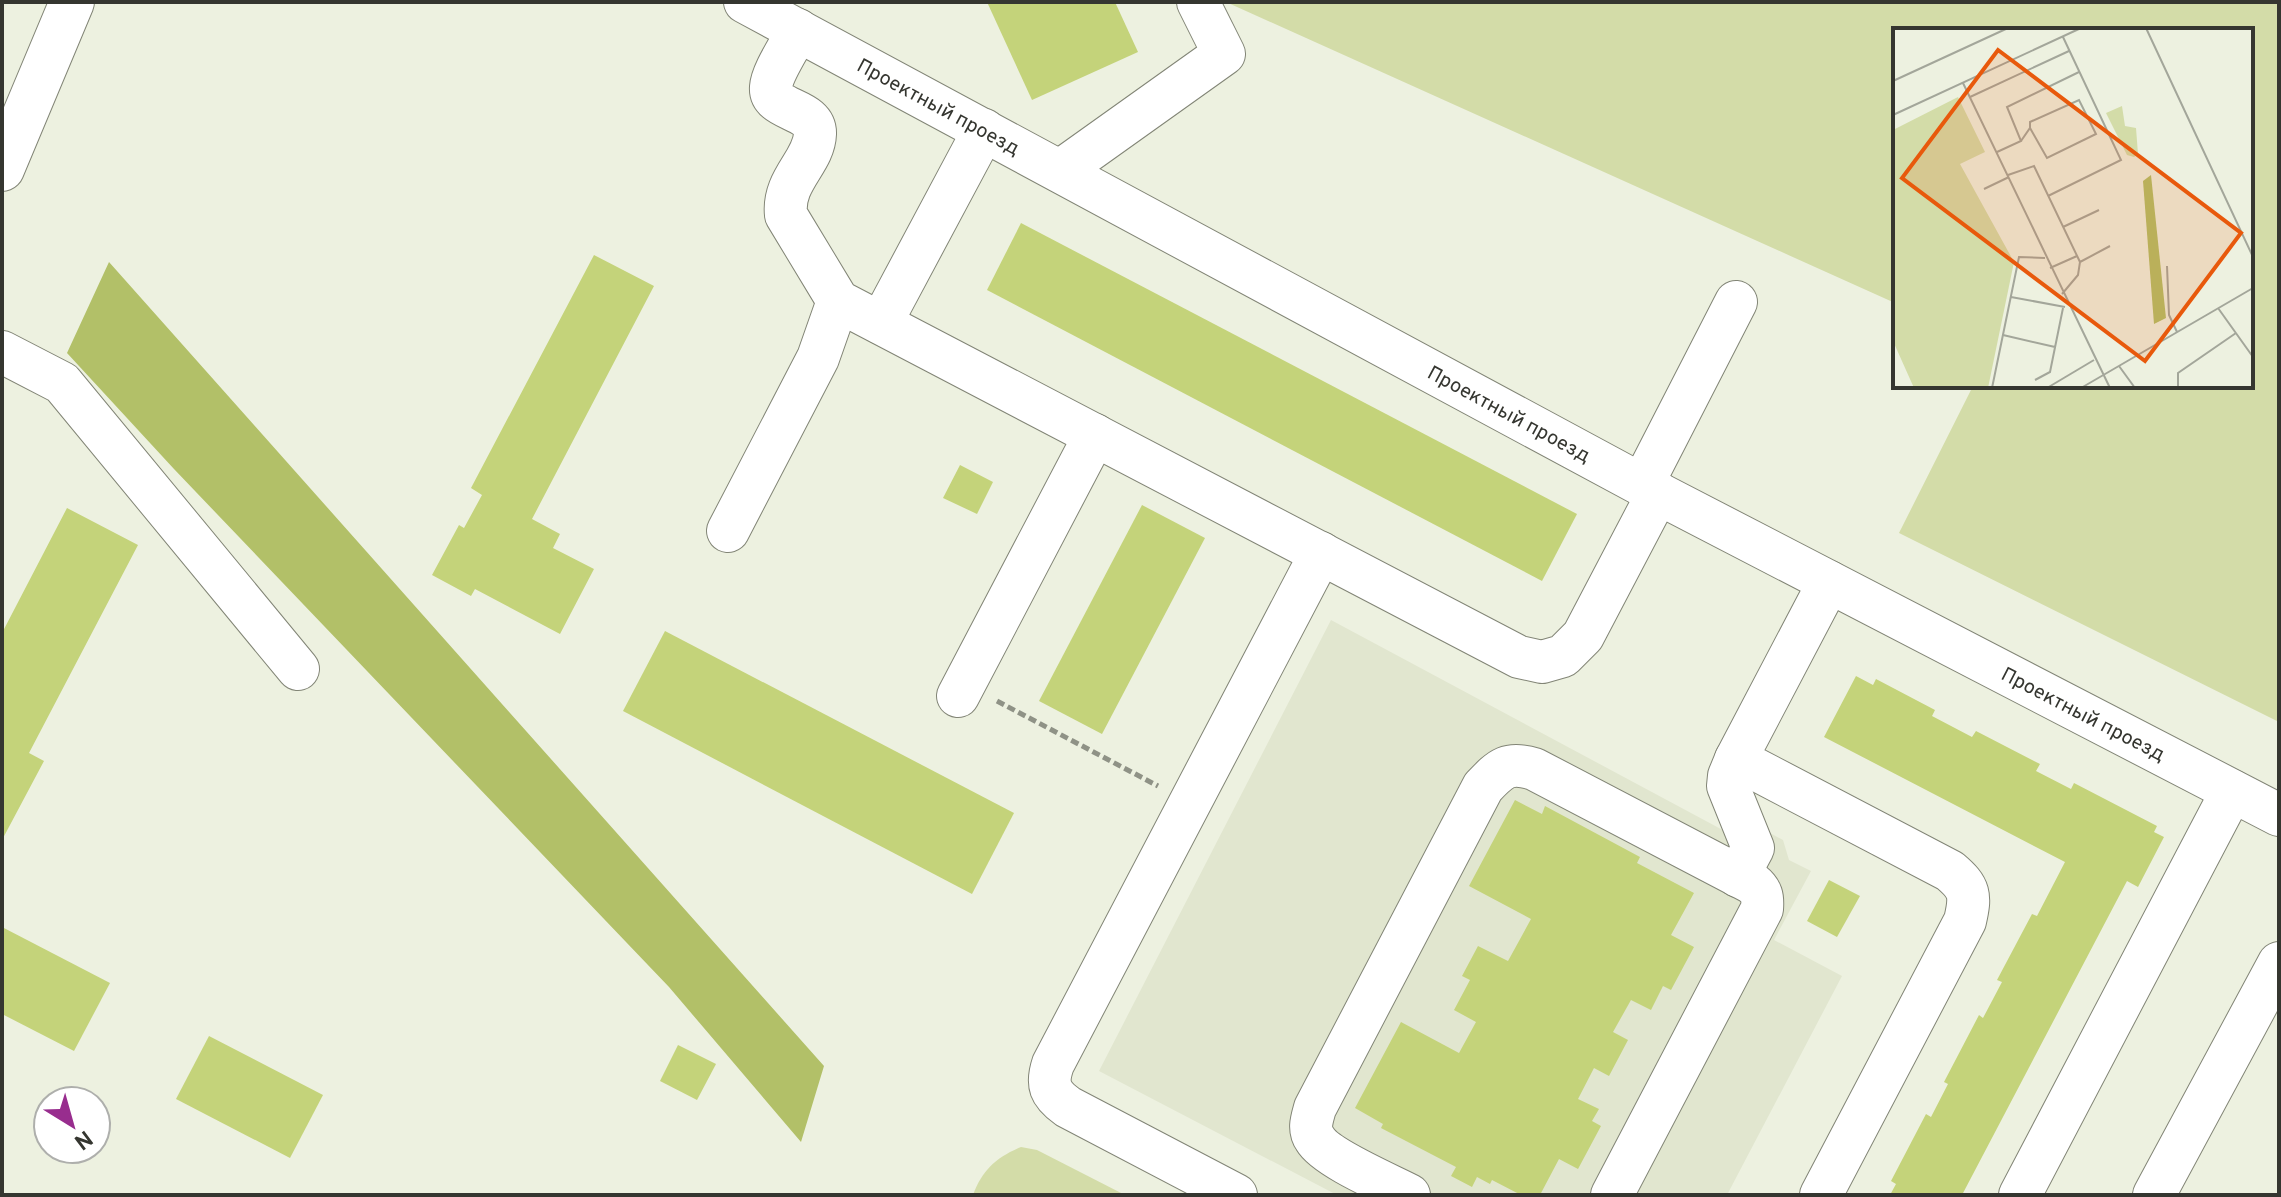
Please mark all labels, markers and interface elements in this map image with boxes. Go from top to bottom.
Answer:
inset map [1893,28,2253,388]
street label: Проектный проезд [852,54,1024,163]
street label: Проектный проезд [1422,361,1594,470]
street label: Проектный проезд [1996,662,2169,769]
north arrow [32,1085,112,1165]
text: N [68,1123,97,1155]

